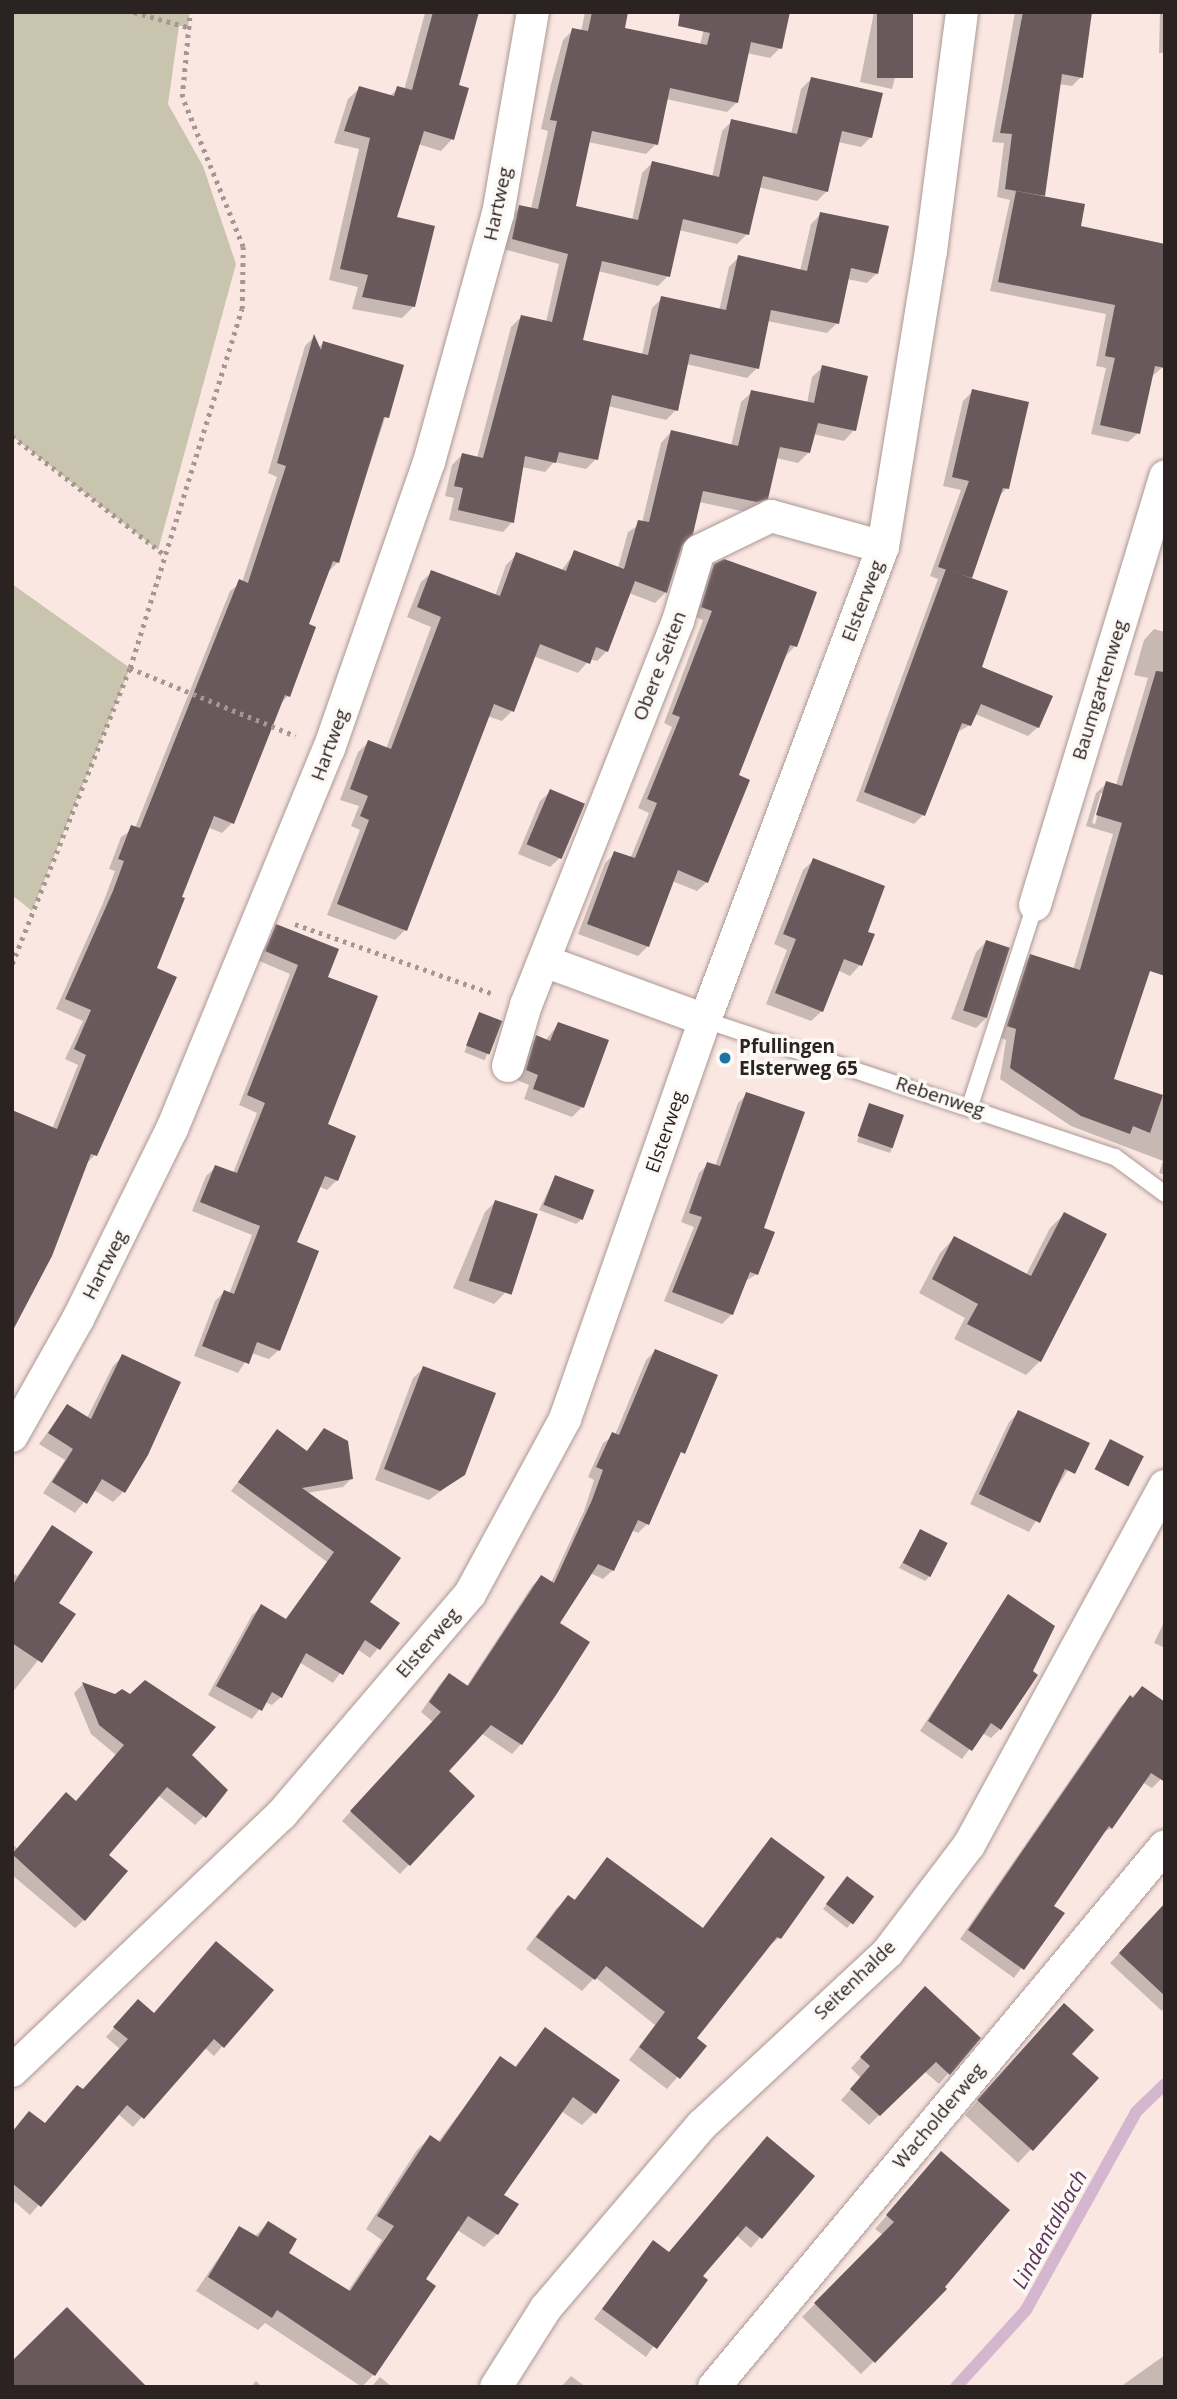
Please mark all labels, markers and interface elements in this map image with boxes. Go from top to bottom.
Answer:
street label: Hartweg [479,165,517,243]
street label: Elsterweg [837,557,889,645]
street label: Obere Seiten [629,608,691,724]
street label: Baumgartenweg [1068,617,1132,763]
street label: Hartweg [306,706,354,784]
place label: Pfullingen Elsterweg 65 [739,1036,858,1080]
marker: Pfullingen Elsterweg 65 [717,1050,733,1066]
street label: Rebenweg [893,1072,987,1122]
street label: Elsterweg [641,1088,691,1176]
street label: Hartweg [78,1226,132,1304]
street label: Elsterweg [391,1603,465,1683]
street label: Seitenhalde [810,1936,900,2024]
street label: Wacholderweg [888,2059,990,2173]
water label: Lindentalbach [1006,2165,1092,2293]

